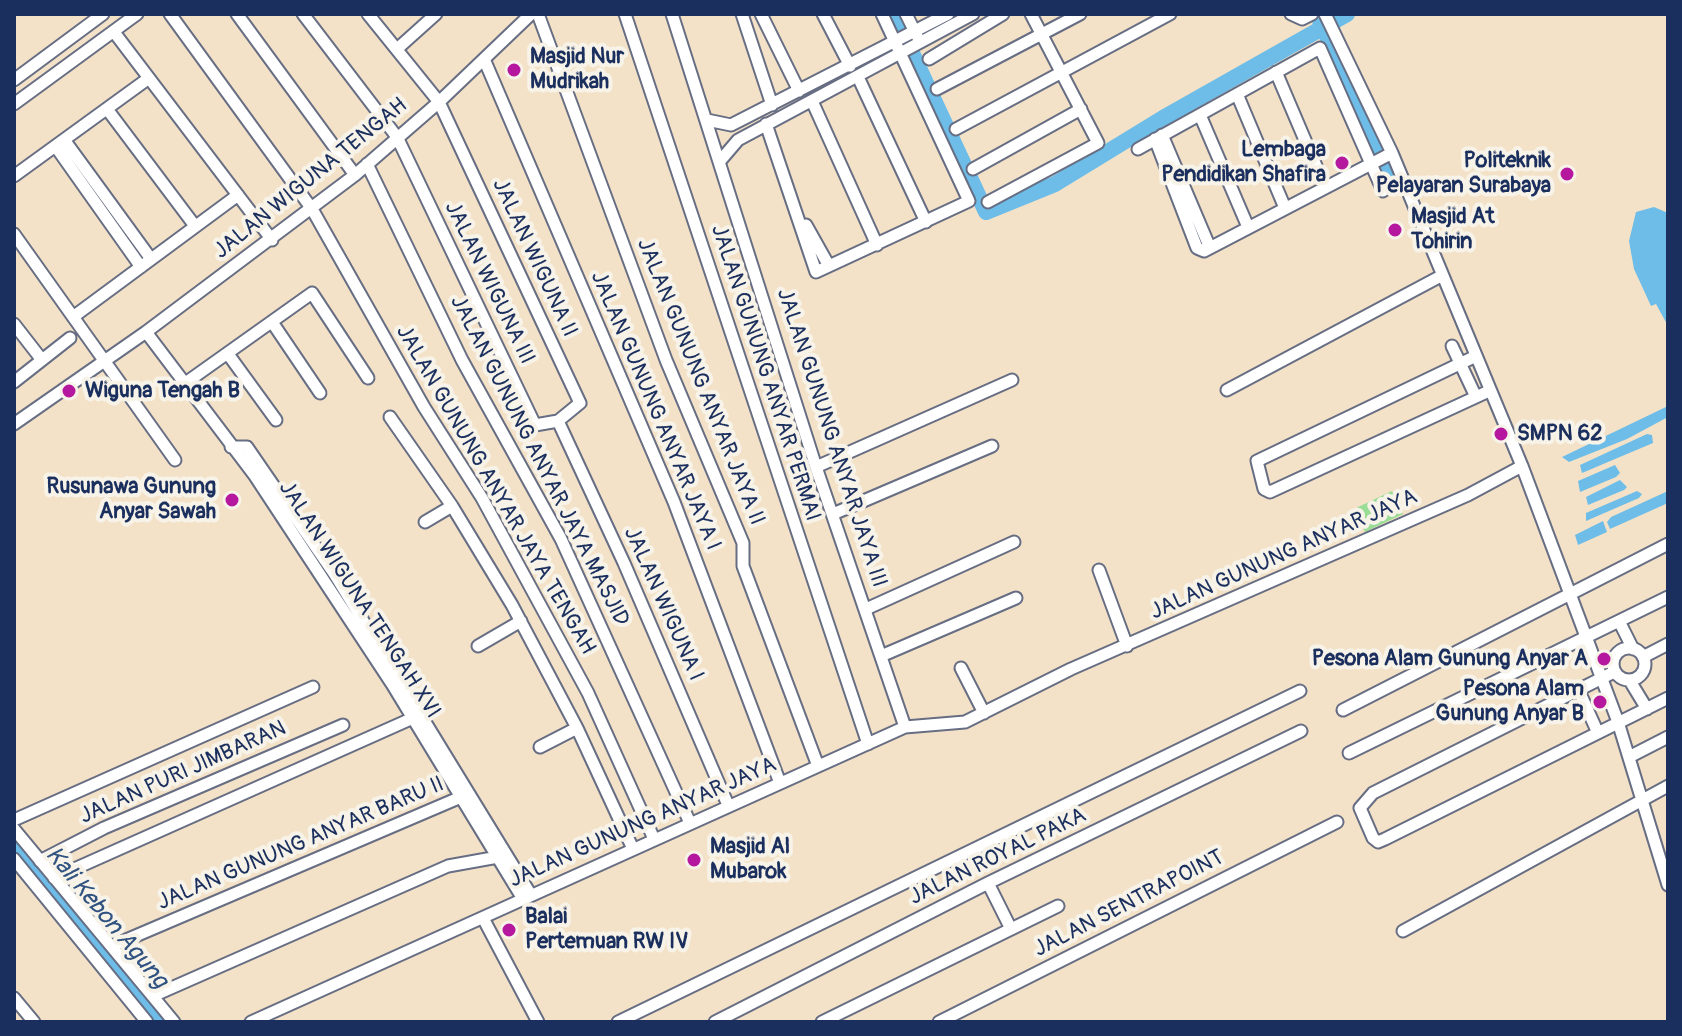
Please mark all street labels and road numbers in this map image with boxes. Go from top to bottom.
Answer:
street label: JALAN WIGUNA TENGAH [209,93,413,265]
street label: JALAN WIGUNA II [486,175,582,341]
street label: JALAN WIGUNA III [438,197,540,369]
street label: JALAN GUNUNG ANYAR PERMAI [704,221,826,525]
street label: JALAN GUNUNG ANYAR JAYA II [630,235,770,529]
street label: JALAN GUNUNG ANYAR JAYA I [584,268,726,554]
street label: JALAN GUNUNG ANYAR JAYA III [770,285,892,591]
street label: JALAN GUNUNG ANYAR JAYA MASJID [444,291,634,631]
street label: JALAN GUNUNG ANYAR JAYA TENGAH [390,321,600,659]
street label: JALAN WIGUNA TENGAH XVI [272,476,446,724]
street label: JALAN GUNUNG ANYAR JAYA [1146,484,1422,626]
street label: JALAN WIGUNA I [617,523,709,685]
street label: JALAN PURI JIMBARAN [76,716,290,830]
street label: JALAN GUNUNG ANYAR JAYA [505,752,781,894]
street label: JALAN GUNUNG ANYAR BARU II [154,772,448,916]
street label: JALAN ROYAL PAKA [905,803,1091,911]
street label: JALAN SENTRAPOINT [1030,845,1228,963]

